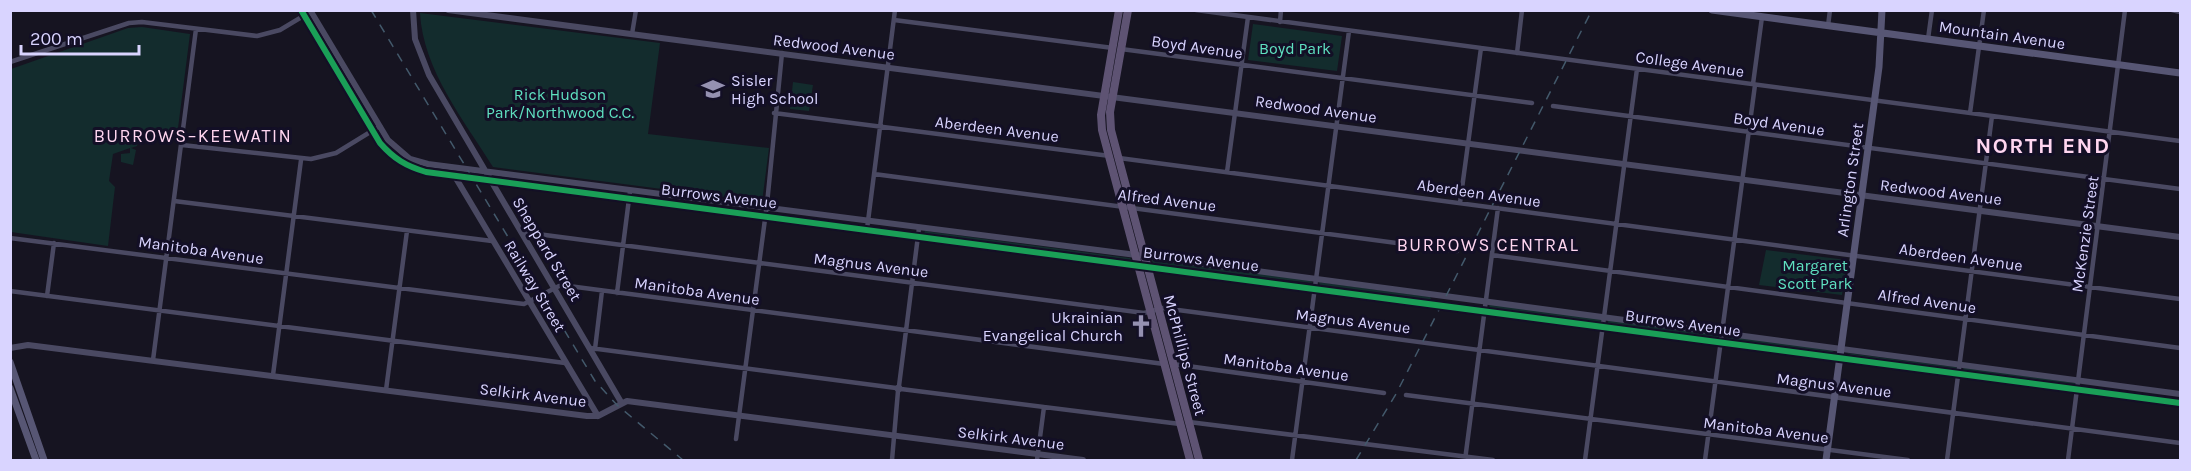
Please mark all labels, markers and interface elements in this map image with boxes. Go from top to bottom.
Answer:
street label: Mountain Avenue [1938,17,2066,53]
scale bar [21,18,140,56]
text: 200 m [30,28,83,50]
street label: Redwood Avenue [772,30,896,64]
street label: Boyd Avenue [1150,31,1244,63]
park label: Boyd Park [1259,39,1331,58]
street label: College Avenue [1634,47,1746,81]
place label: Sisler High School [731,71,819,108]
school or university icon: Sisler High School [700,76,726,102]
park label: Rick Hudson Park/Northwood C.C. [486,85,634,122]
street label: Redwood Avenue [1254,91,1378,127]
street label: Boyd Avenue [1732,108,1826,140]
street label: Aberdeen Avenue [934,112,1060,146]
street label: Arlington Street [1833,122,1867,238]
district label: BURROWS–KEEWATIN [94,125,292,147]
district label: NORTH END [1975,133,2111,159]
street label: McKenzie Street [2067,174,2103,294]
street label: Aberdeen Avenue [1416,175,1542,211]
street label: Redwood Avenue [1879,175,2003,209]
street label: Burrows Avenue [660,179,778,213]
street label: Alfred Avenue [1117,185,1217,215]
street label: Sheppard Street [508,194,586,304]
street label: Manitoba Avenue [137,232,265,268]
district label: BURROWS CENTRAL [1397,234,1579,256]
street label: Railway Street [500,237,570,335]
street label: Aberdeen Avenue [1898,239,2024,275]
street label: Burrows Avenue [1142,242,1260,276]
street label: Magnus Avenue [812,249,930,281]
park label: Margaret Scott Park [1778,256,1852,293]
street label: Manitoba Avenue [633,273,761,309]
street label: Alfred Avenue [1877,285,1977,317]
street label: McPhillips Street [1160,293,1210,417]
street label: Magnus Avenue [1294,305,1412,337]
street label: Burrows Avenue [1624,305,1742,341]
place label: Ukrainian Evangelical Church [983,308,1123,345]
church icon: Ukrainian Evangelical Church [1128,313,1154,339]
street label: Manitoba Avenue [1222,349,1350,385]
street label: Magnus Avenue [1775,369,1893,401]
street label: Selkirk Avenue [479,379,587,411]
street label: Manitoba Avenue [1702,413,1830,447]
street label: Selkirk Avenue [957,422,1065,454]

